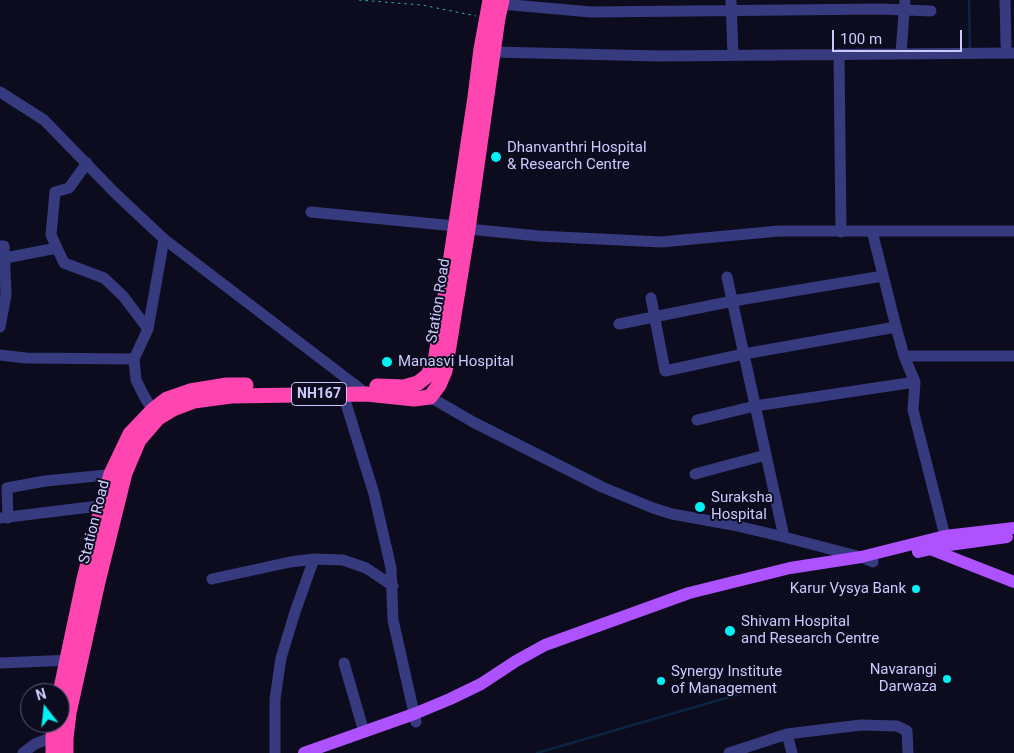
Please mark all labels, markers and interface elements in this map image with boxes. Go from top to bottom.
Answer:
scale bar [834,20,964,52]
text: 100 m [840,30,882,48]
place label: Dhanvanthri Hospital & Research Centre [507,139,647,174]
marker: Dhanvanthri Hospital & Research Centre [489,150,503,164]
street label: Station Road [423,257,455,345]
place label: Manasvi Hospital [398,353,514,371]
marker: Manasvi Hospital [380,355,394,369]
road number: NH167 [292,382,346,406]
street label: Station Road [76,478,114,566]
place label: Suraksha Hospital [711,489,773,524]
marker: Suraksha Hospital [693,500,707,514]
place label: Karur Vysya Bank [790,580,906,598]
marker: Karur Vysya Bank [910,583,922,595]
place label: Shivam Hospital and Research Centre [741,613,879,648]
marker: Shivam Hospital and Research Centre [723,624,737,638]
place label: Navarangi Darwaza [870,661,937,696]
place label: Synergy Institute of Management [671,663,782,698]
marker: Navarangi Darwaza [941,673,953,685]
marker: Synergy Institute of Management [655,675,667,687]
north arrow [20,683,70,733]
text: N [34,685,48,704]

